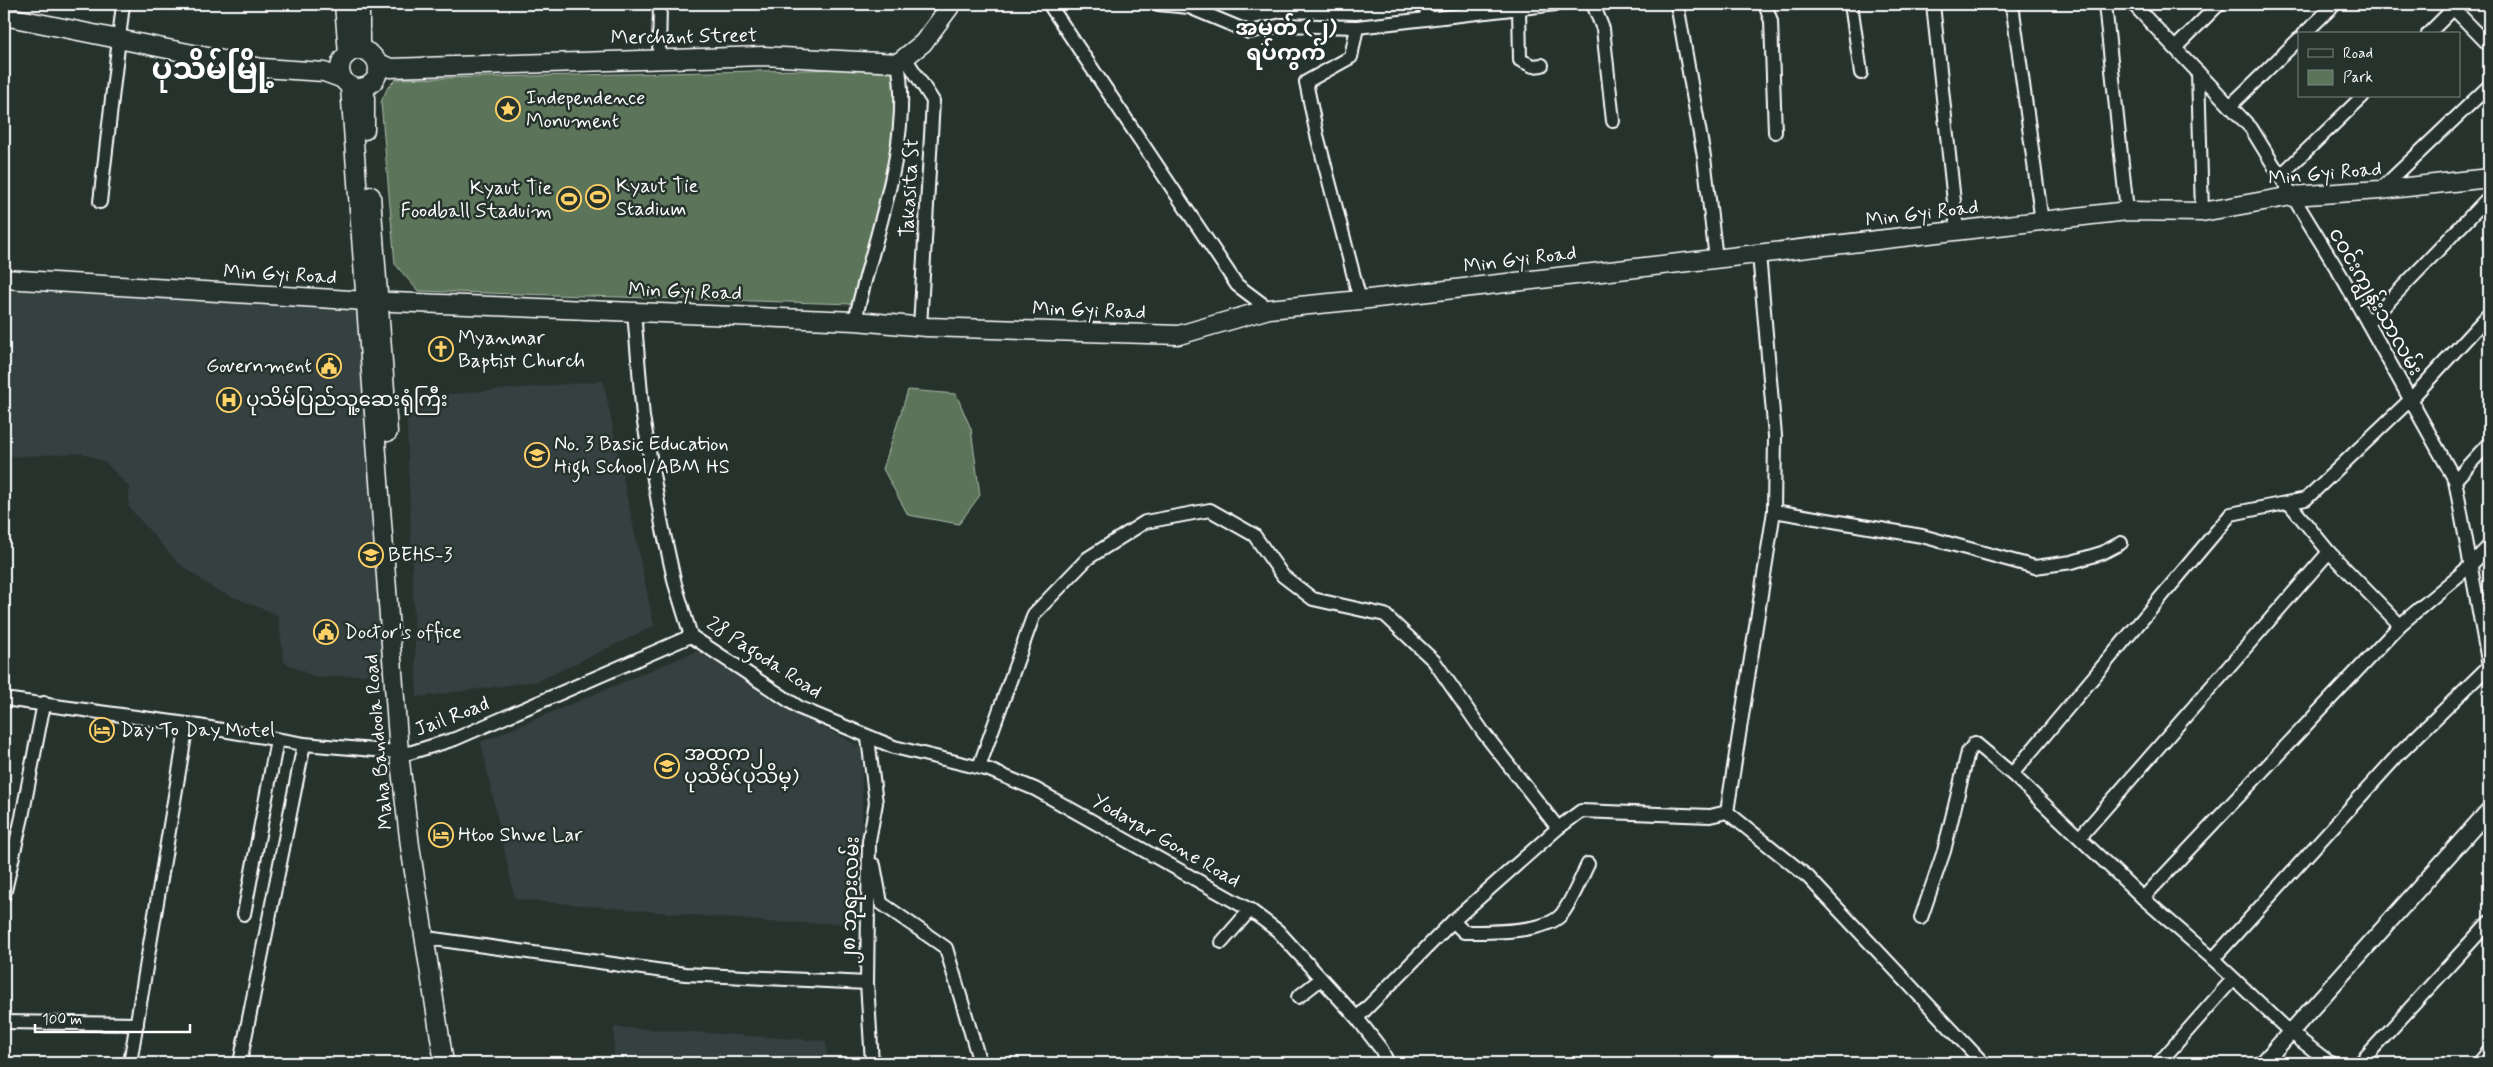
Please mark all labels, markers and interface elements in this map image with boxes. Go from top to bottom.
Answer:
district label: အမှတ် (၂) ရပ်ကွက် [1235,12,1337,70]
street label: Merchant Street [610,22,758,52]
legend [2298,32,2460,98]
text: Road [2343,44,2373,64]
district label: ပုသိမ်မြို့ [152,48,275,93]
text: Park [2343,68,2373,88]
place label: Independence Monument [526,85,645,135]
place icon: Independence Monument [495,96,521,122]
street label: Takasita St [894,138,926,238]
street label: Min Gyi Road [2267,156,2383,192]
place label: Kyaut Tie Stadium [616,173,698,223]
place label: Kyaut Tie Foodball Staduim [400,175,552,225]
sports icon: Kyaut Tie Stadium [585,184,611,210]
sports icon: Kyaut Tie Foodball Staduim [556,186,582,212]
street label: Min Gyi Road [1864,194,1980,234]
street label: ငဝင်းကျွန်းသာလမ်း [2319,222,2430,383]
street label: Min Gyi Road [1462,240,1578,280]
street label: Min Gyi Road [223,259,337,291]
street label: Min Gyi Road [628,277,742,307]
street label: Min Gyi Road [1032,296,1146,326]
place label: Myanmar Baptist Church [458,325,585,375]
church icon: Myanmar Baptist Church [428,336,454,362]
place label: Government [206,353,312,380]
public building icon: Government [316,353,342,379]
place label: ပုသိမ်ပြည်သူ့ဆေးရုံကြီး [246,385,448,416]
hospital icon: ပုသိမ်ပြည်သူ့ဆေးရုံကြီး [216,387,242,413]
place label: No. 3 Basic Education High School/ABM HS [554,431,730,483]
school or university icon: No. 3 Basic Education High School/ABM HS [524,442,550,468]
school or university icon: BEHS-3 [358,542,384,568]
place label: BEHS-3 [388,542,453,569]
street label: 28 Pagoda Road [700,611,827,707]
public building icon: Doctor's office [313,619,339,645]
place label: Doctor's office [344,619,462,646]
street label: Maha Bandoola Road [358,653,400,831]
street label: Jail Road [411,690,493,744]
hotel icon: Day To Day Motel [89,717,115,743]
place label: Day To Day Motel [120,717,275,744]
place label: အထက၂ ပုသိမ်(ပုသိမ္) [684,741,799,793]
school or university icon: အထက၂ ပုသိမ်(ပုသိမ္) [654,753,680,779]
street label: Yodayar Gone Road [1087,788,1245,894]
hotel icon: Htoo Shwe Lar [428,822,454,848]
place label: Htoo Shwe Lar [458,822,583,849]
street label: ၂၈ ဘုရားလမ်း [833,836,869,964]
scale bar [35,1002,190,1034]
text: 100 m [42,1010,82,1030]

